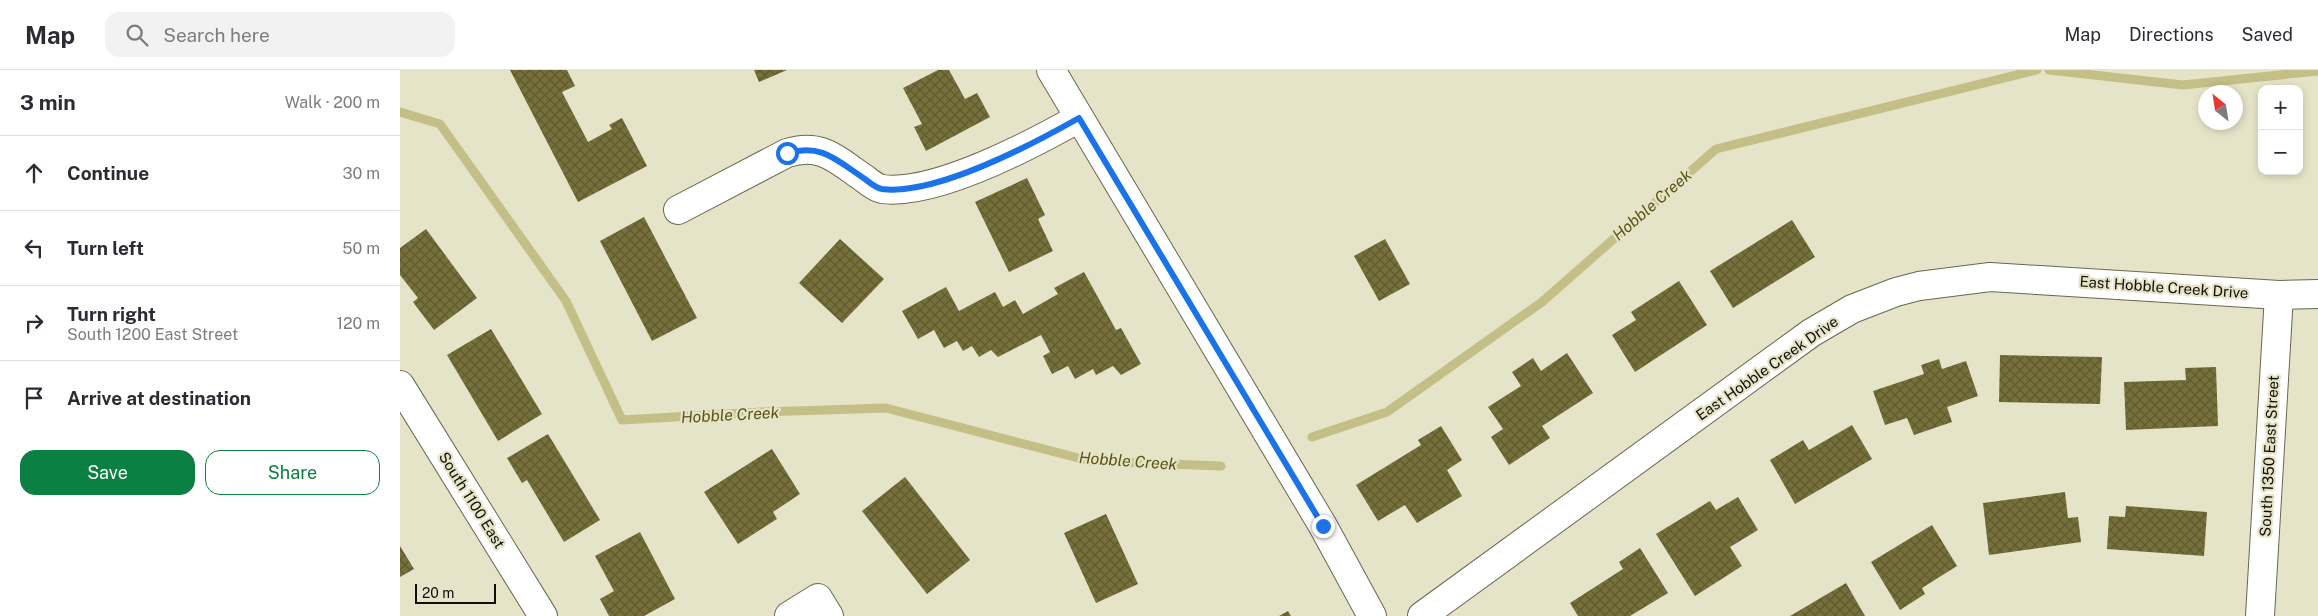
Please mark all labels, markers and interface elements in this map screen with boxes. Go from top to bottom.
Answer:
search box [105,12,455,57]
text: Map [25,21,75,49]
icon: search [123,21,151,49]
text: Search here [163,24,270,46]
text: Map [2064,24,2101,45]
text: Directions [2129,24,2214,45]
text: Saved [2242,24,2293,45]
north arrow [2198,85,2243,130]
map controls [2258,85,2303,175]
button: + [2258,85,2303,130]
text: 3 min [20,90,76,115]
text: Walk · 200 m [285,93,380,112]
button: − [2258,130,2303,175]
route start [776,142,799,165]
icon: ahead [20,159,48,187]
text: Continue [67,162,149,184]
text: 30 m [343,164,380,183]
water label: Hobble Creek [1609,165,1696,244]
icon: left [20,234,48,262]
text: Turn left [67,237,144,259]
text: 50 m [342,239,380,258]
street label: East Hobble Creek Drive [2079,273,2249,301]
text: Turn right [67,303,156,325]
icon: right [20,309,48,337]
street label: East Hobble Creek Drive [1693,312,1841,424]
text: 120 m [336,314,380,333]
text: South 1200 East Street [67,325,238,344]
street label: South 1350 East Street [2256,375,2282,537]
icon: arrive [20,384,48,412]
text: Arrive at destination [67,387,251,409]
water label: Hobble Creek [680,403,780,427]
water label: Hobble Creek [1078,448,1178,474]
street label: South 1100 East [436,449,508,551]
button: Save [20,450,195,495]
button: Share [205,450,380,495]
route end [1312,515,1335,538]
scale bar [415,581,496,604]
text: 20 m [422,585,454,601]

